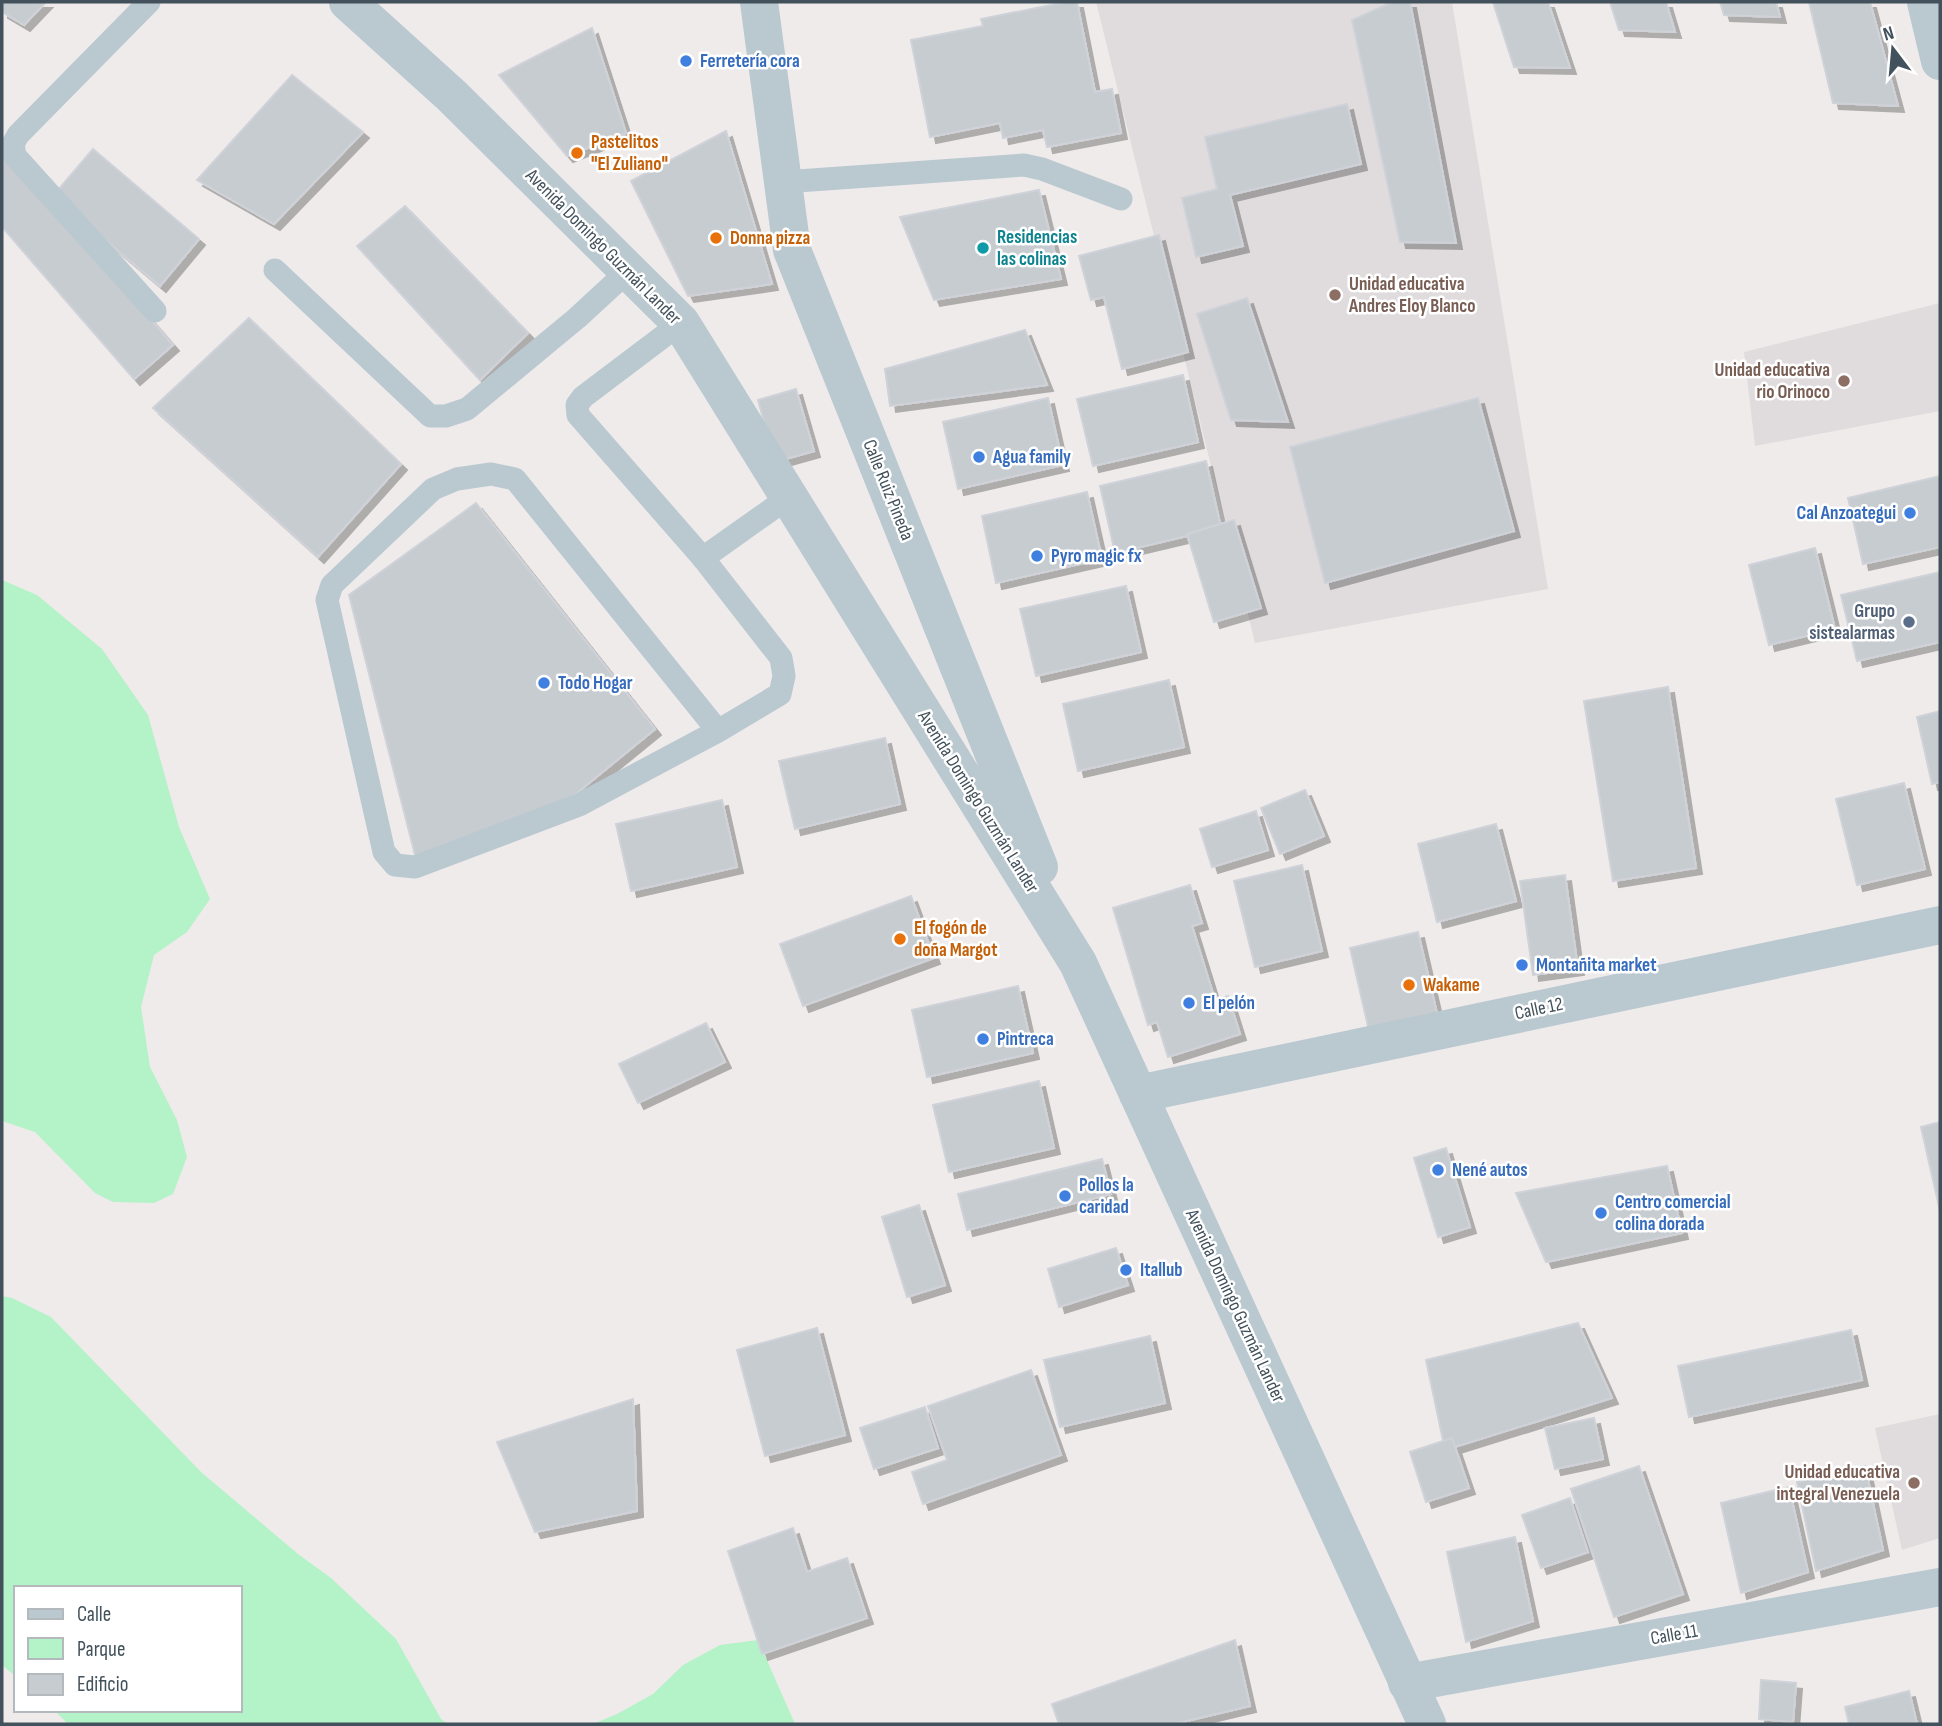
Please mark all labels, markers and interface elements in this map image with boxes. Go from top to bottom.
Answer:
north arrow [1858,14,1928,84]
text: N [1881,22,1897,47]
place label: Ferretería cora [700,50,800,73]
marker: Ferretería cora [678,53,694,69]
place label: Pastelitos "El Zuliano" [591,131,668,176]
marker: Pastelitos "El Zuliano" [569,145,585,161]
street label: Avenida Domingo Guzmán Lander [520,164,686,330]
place label: Residencias las colinas [997,226,1077,271]
place label: Donna pizza [730,227,810,250]
marker: Donna pizza [708,230,724,246]
marker: Residencias las colinas [975,240,991,256]
place label: Unidad educativa Andres Eloy Blanco [1348,273,1476,318]
marker: Unidad educativa Andres Eloy Blanco [1327,287,1343,303]
place label: Unidad educativa rio Orinoco [1715,359,1830,404]
marker: Unidad educativa rio Orinoco [1836,373,1852,389]
street label: Calle Ruiz Pineda [857,436,919,544]
place label: Agua family [992,446,1071,469]
marker: Agua family [971,449,987,465]
place label: Cal Anzoategui [1797,502,1896,525]
marker: Cal Anzoategui [1902,505,1918,521]
place label: Pyro magic fx [1051,545,1142,568]
marker: Pyro magic fx [1029,548,1045,564]
place label: Grupo sistealarmas [1809,600,1895,645]
marker: Grupo sistealarmas [1901,614,1917,630]
place label: Todo Hogar [558,672,633,695]
marker: Todo Hogar [536,675,552,691]
street label: Avenida Domingo Guzmán Lander [912,706,1044,898]
place label: El fogón de doña Margot [914,917,997,962]
marker: El fogón de doña Margot [892,931,908,947]
place label: Montañita market [1536,954,1656,977]
marker: Montañita market [1514,957,1530,973]
place label: Wakame [1423,974,1480,997]
marker: Wakame [1401,977,1417,993]
place label: El pelón [1203,992,1255,1015]
street label: Calle 12 [1513,993,1565,1025]
marker: El pelón [1181,995,1197,1011]
place label: Pintreca [997,1028,1054,1051]
marker: Pintreca [975,1031,991,1047]
place label: Nené autos [1452,1159,1528,1182]
marker: Nené autos [1430,1162,1446,1178]
place label: Pollos la caridad [1079,1174,1134,1219]
marker: Pollos la caridad [1057,1188,1073,1204]
place label: Centro comercial colina dorada [1615,1191,1731,1236]
street label: Avenida Domingo Guzmán Lander [1180,1205,1290,1407]
marker: Centro comercial colina dorada [1593,1205,1609,1221]
place label: Itallub [1140,1259,1183,1282]
marker: Itallub [1118,1262,1134,1278]
place label: Unidad educativa integral Venezuela [1776,1461,1900,1506]
marker: Unidad educativa integral Venezuela [1906,1475,1922,1491]
legend [14,1586,242,1712]
text: Calle [77,1602,111,1627]
street label: Calle 11 [1649,1620,1700,1650]
text: Parque [77,1637,125,1662]
text: Edificio [77,1672,128,1697]

